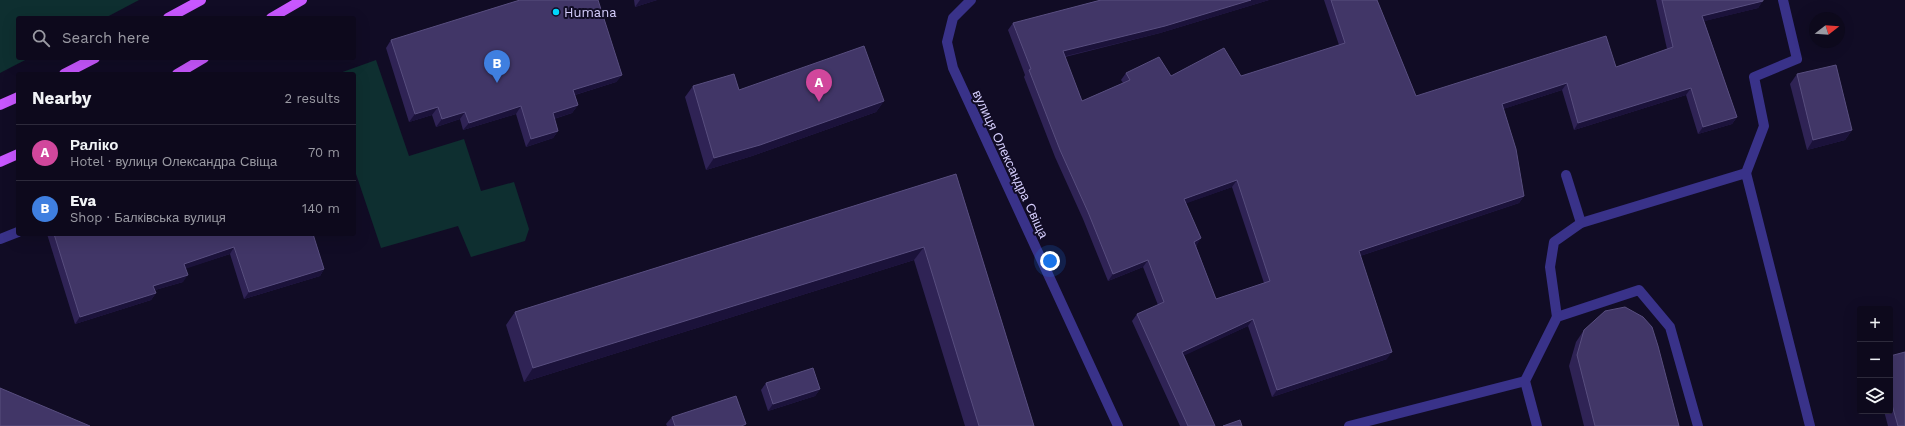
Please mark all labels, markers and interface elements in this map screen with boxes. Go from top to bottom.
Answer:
place label: Humana [564,5,617,20]
marker: Humana [551,7,561,17]
north arrow [1809,12,1845,48]
search box [16,16,356,60]
icon: search [30,27,52,49]
text: Search here [62,29,150,47]
pin: B [484,50,510,83]
pin: A [806,69,832,102]
text: Nearby [32,88,91,108]
street label: вулиця Олександра Свіща [970,88,1052,241]
text: 2 results [285,91,340,106]
text: Раліко [70,136,118,154]
text: A [41,145,49,160]
text: 70 m [308,145,340,160]
text: Hotel · вулиця Олександра Свіща [70,154,277,169]
text: Eva [70,192,96,210]
text: B [41,201,49,216]
text: 140 m [302,201,340,216]
text: Shop · Балківська вулиця [70,210,226,225]
your location [1040,251,1060,271]
map controls [1857,306,1893,414]
button: + [1857,306,1893,342]
button: − [1857,342,1893,378]
button: layers [1857,378,1893,414]

